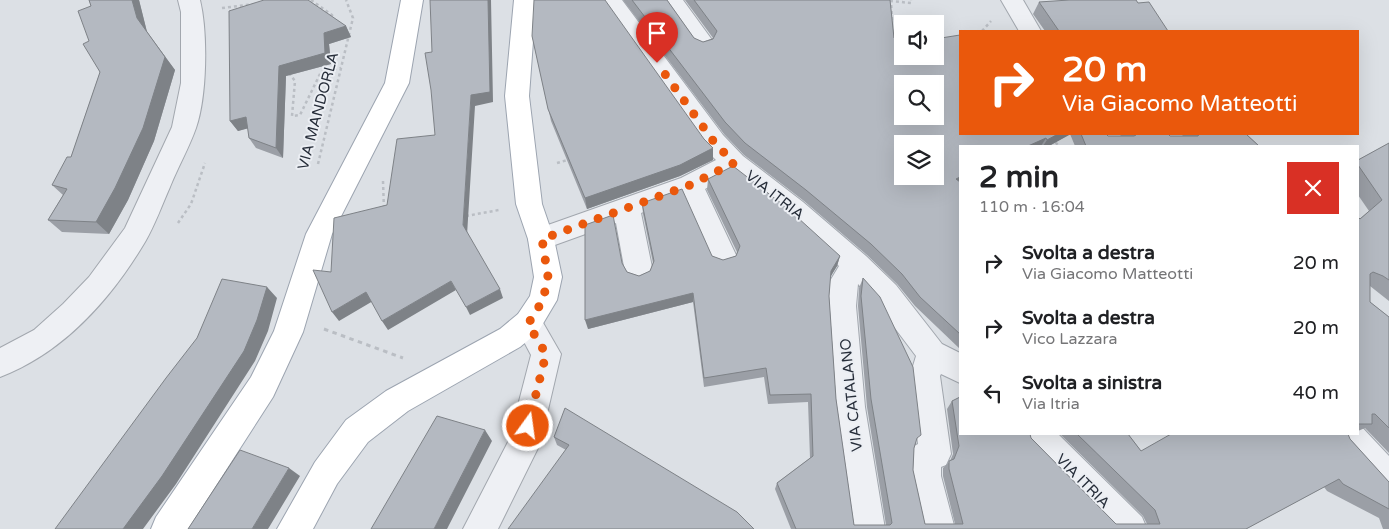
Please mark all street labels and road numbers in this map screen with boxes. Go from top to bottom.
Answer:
street label: VIA MANDORLA [294,50,342,172]
street label: VIA ITRIA [742,167,808,223]
street label: VIA CATALANO [836,338,866,452]
street label: VIA ITRIA [1052,450,1114,512]

